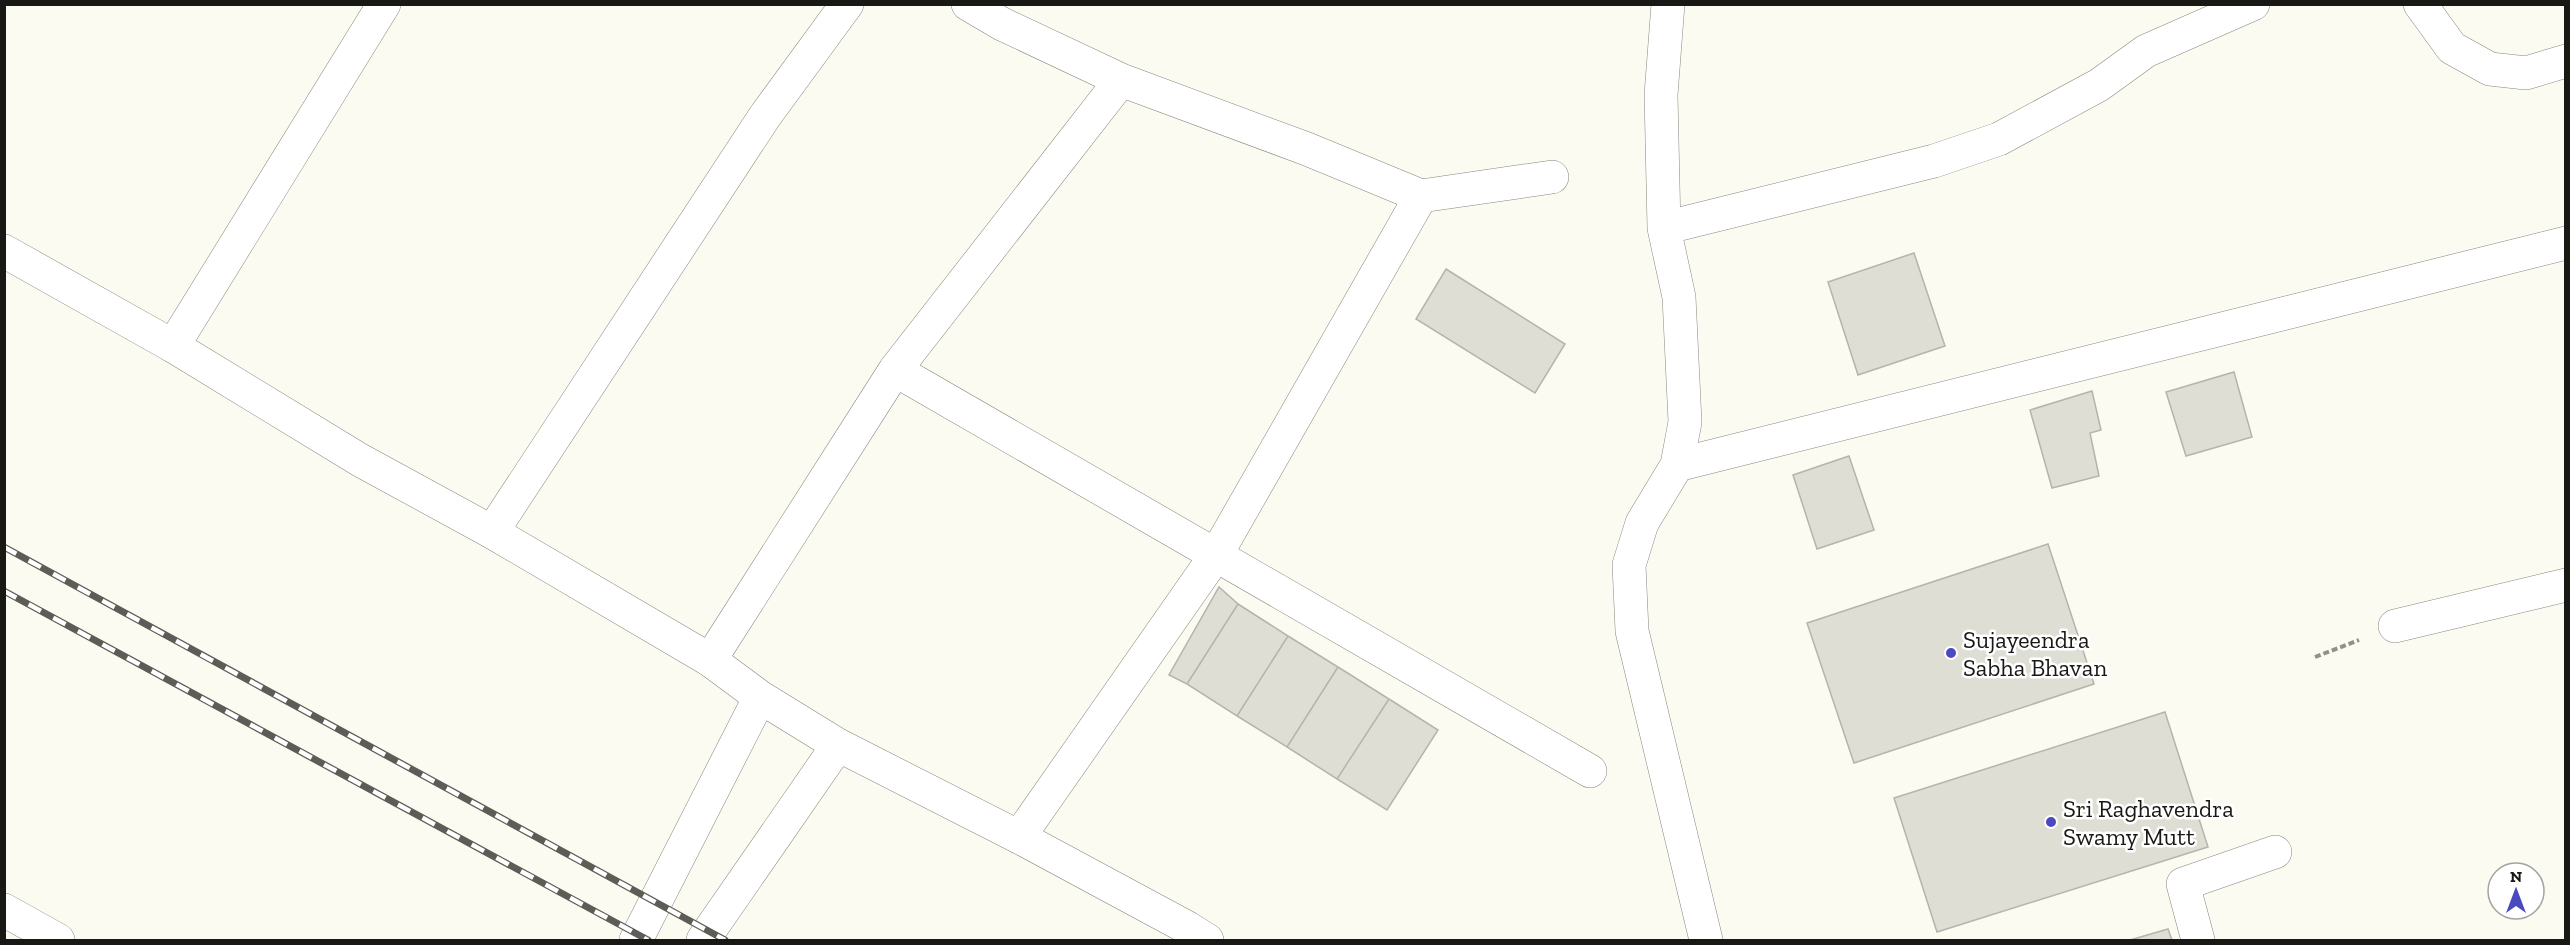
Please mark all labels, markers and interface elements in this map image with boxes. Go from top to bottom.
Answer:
place label: Sujayeendra Sabha Bhavan [1963,625,2107,682]
marker: Sujayeendra Sabha Bhavan [1944,646,1958,660]
place label: Sri Raghavendra Swamy Mutt [2063,794,2234,851]
marker: Sri Raghavendra Swamy Mutt [2044,815,2058,829]
north arrow [2486,861,2546,921]
text: N [2510,867,2522,886]

